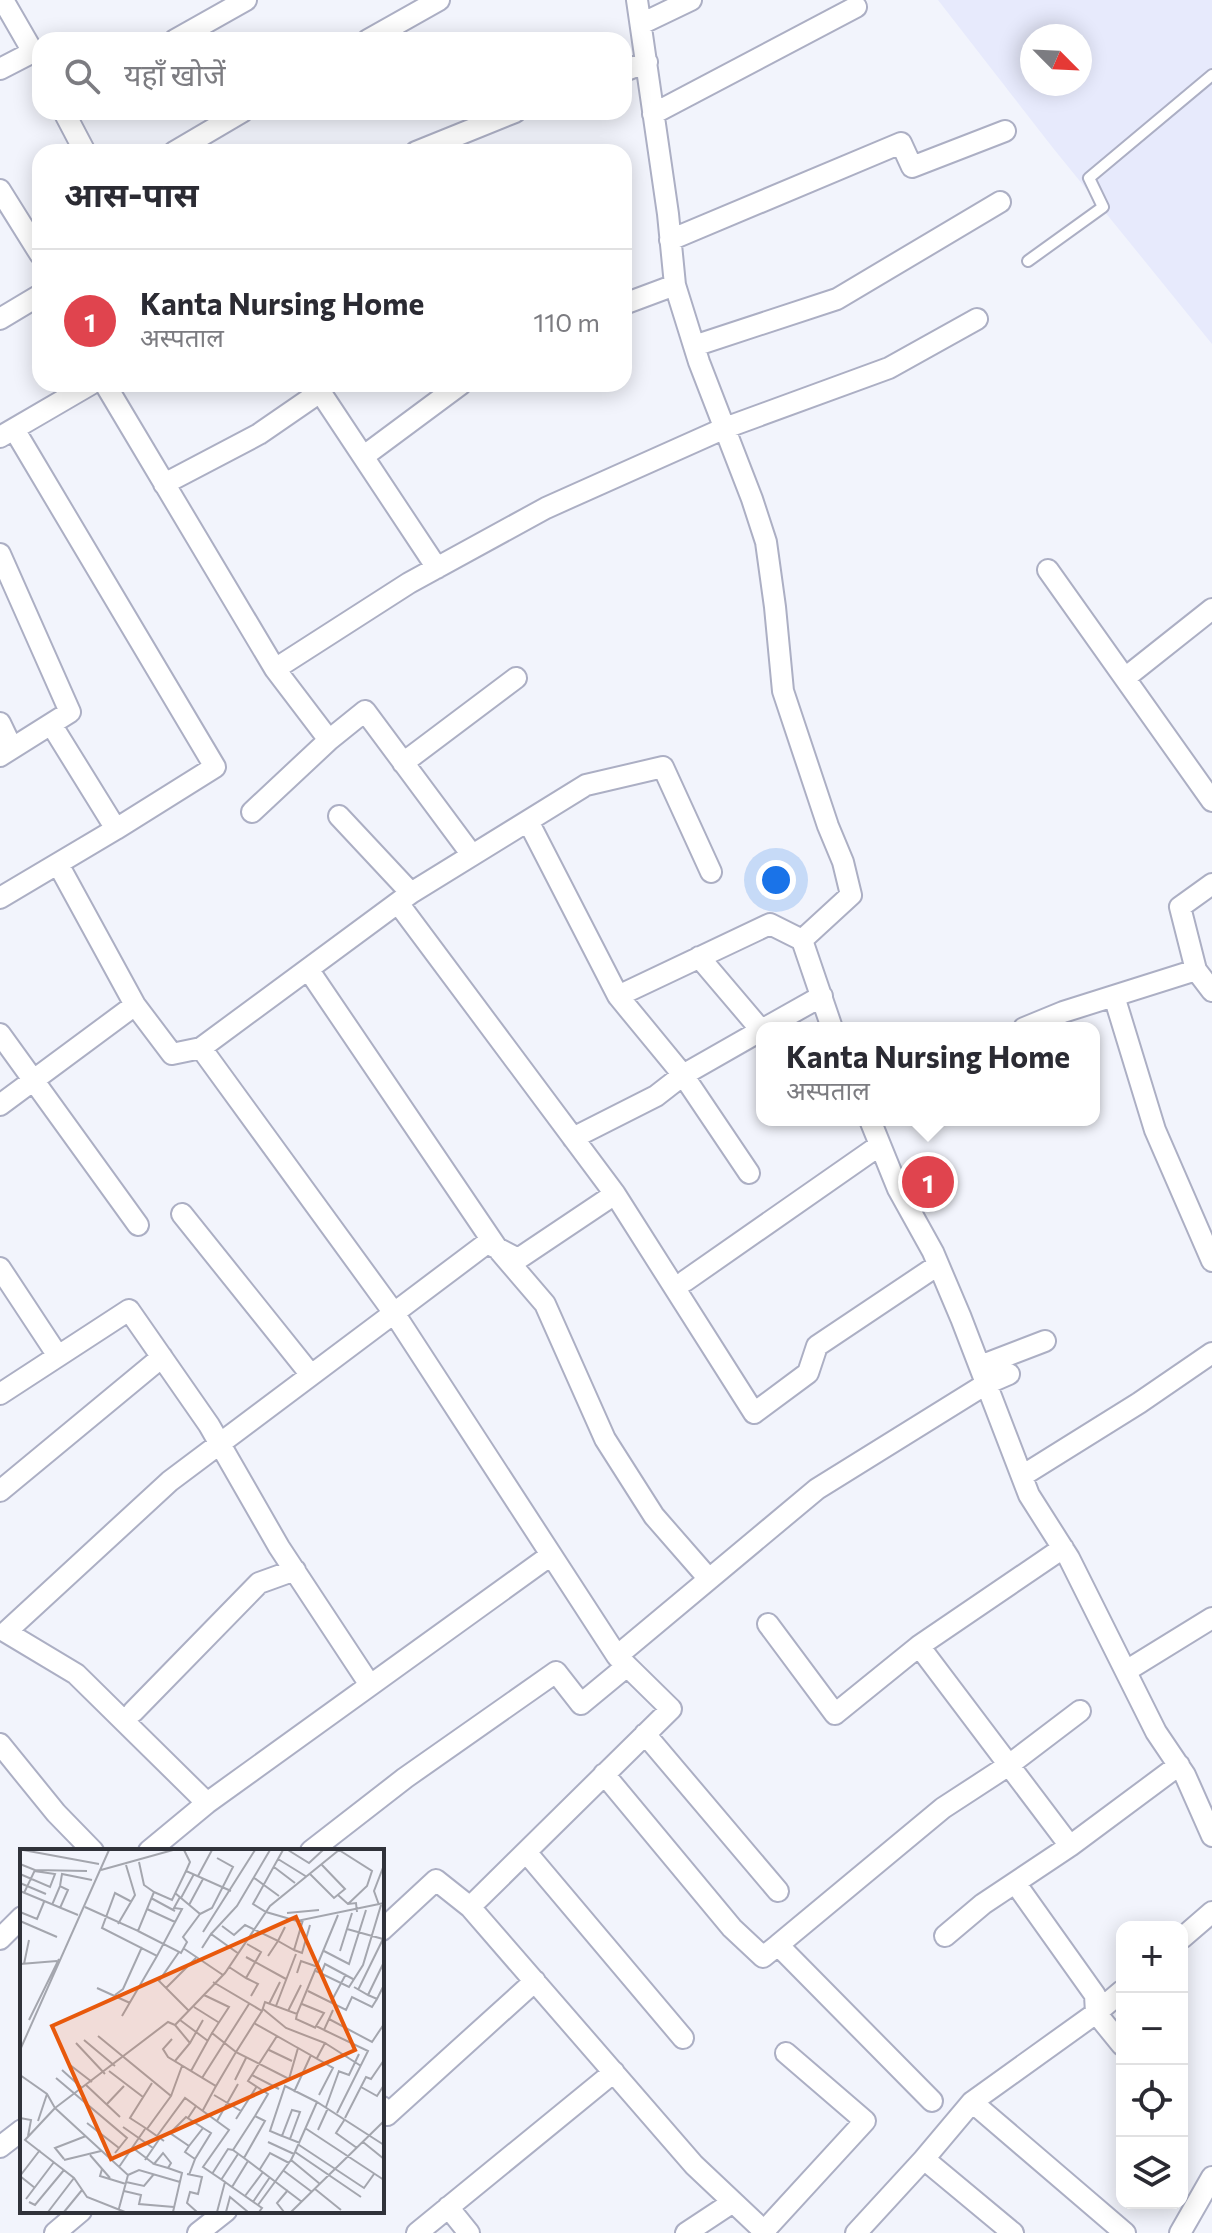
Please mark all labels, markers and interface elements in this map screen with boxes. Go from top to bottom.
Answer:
north arrow [1020,24,1092,96]
search box [32,32,632,120]
icon: search [60,54,104,98]
text: यहाँ खोजें [124,55,225,92]
text: आस-पास [64,172,199,214]
text: Kanta Nursing Home [140,284,424,321]
text: 1 [84,306,96,337]
text: 110 m [533,306,600,337]
text: अस्पताल [140,321,224,352]
your location [756,860,796,900]
popup [756,1022,1100,1126]
text: Kanta Nursing Home [786,1037,1070,1074]
text: अस्पताल [786,1074,870,1105]
pin: 1 [902,1152,954,1212]
inset map [20,1849,384,2213]
map controls [1116,1921,1188,2209]
button: + [1116,1921,1188,1993]
button: − [1116,1993,1188,2065]
button: locate [1116,2065,1188,2137]
button: layers [1116,2137,1188,2209]

